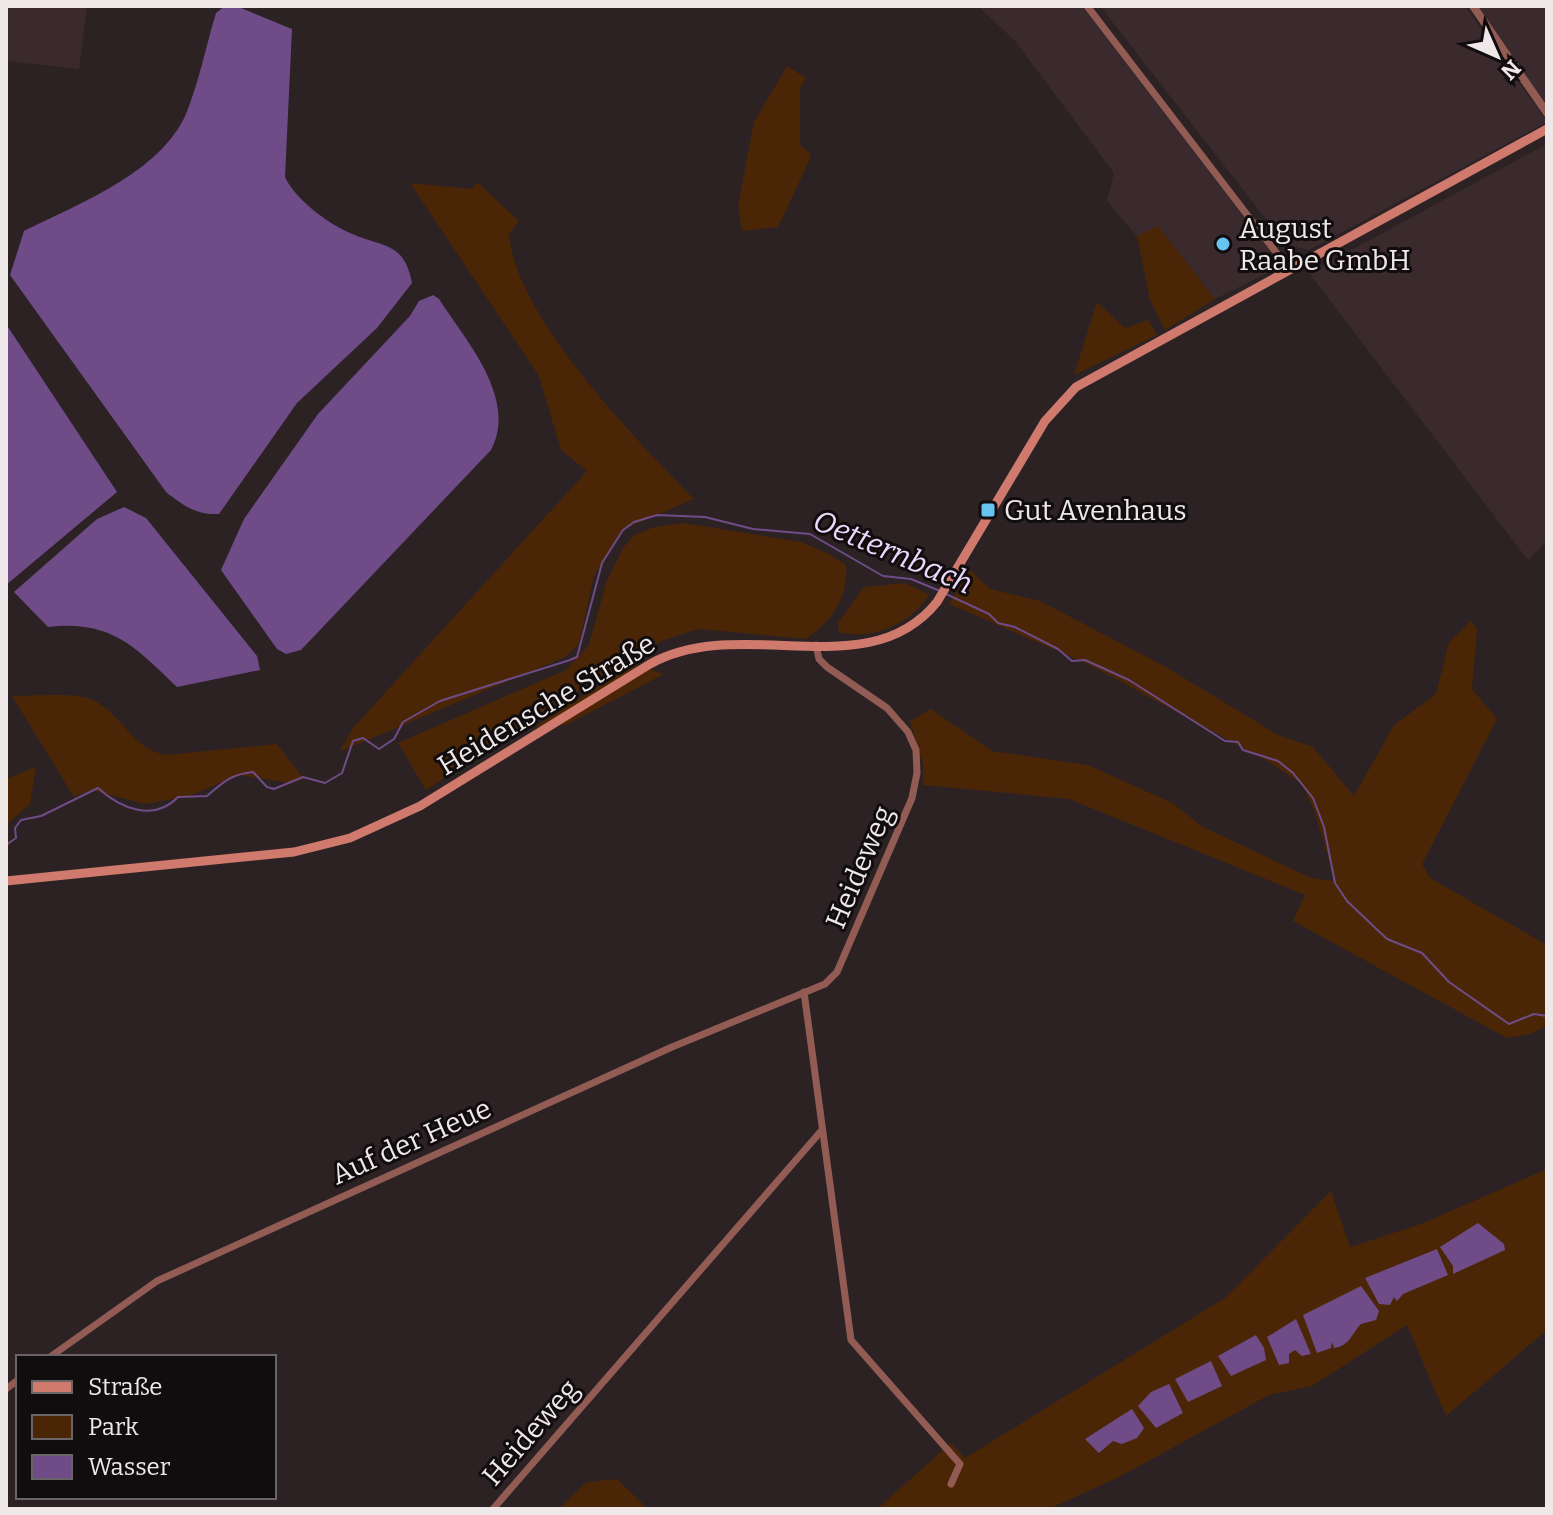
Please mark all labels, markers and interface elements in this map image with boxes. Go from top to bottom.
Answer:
north arrow [1457,16,1537,96]
text: N [1495,54,1526,85]
place label: August Raabe GmbH [1239,212,1411,277]
marker: August Raabe GmbH [1214,235,1232,253]
place label: Gut Avenhaus [1004,494,1187,527]
marker: Gut Avenhaus [979,501,997,519]
water label: Oetternbach [808,502,978,602]
street label: Heidensche Straße [432,627,661,782]
street label: Heideweg [819,801,900,933]
street label: Auf der Heue [326,1092,496,1191]
legend [16,1355,276,1499]
text: Straße [88,1373,162,1401]
street label: Heideweg [475,1373,585,1492]
text: Park [88,1413,139,1441]
text: Wasser [88,1453,171,1481]

